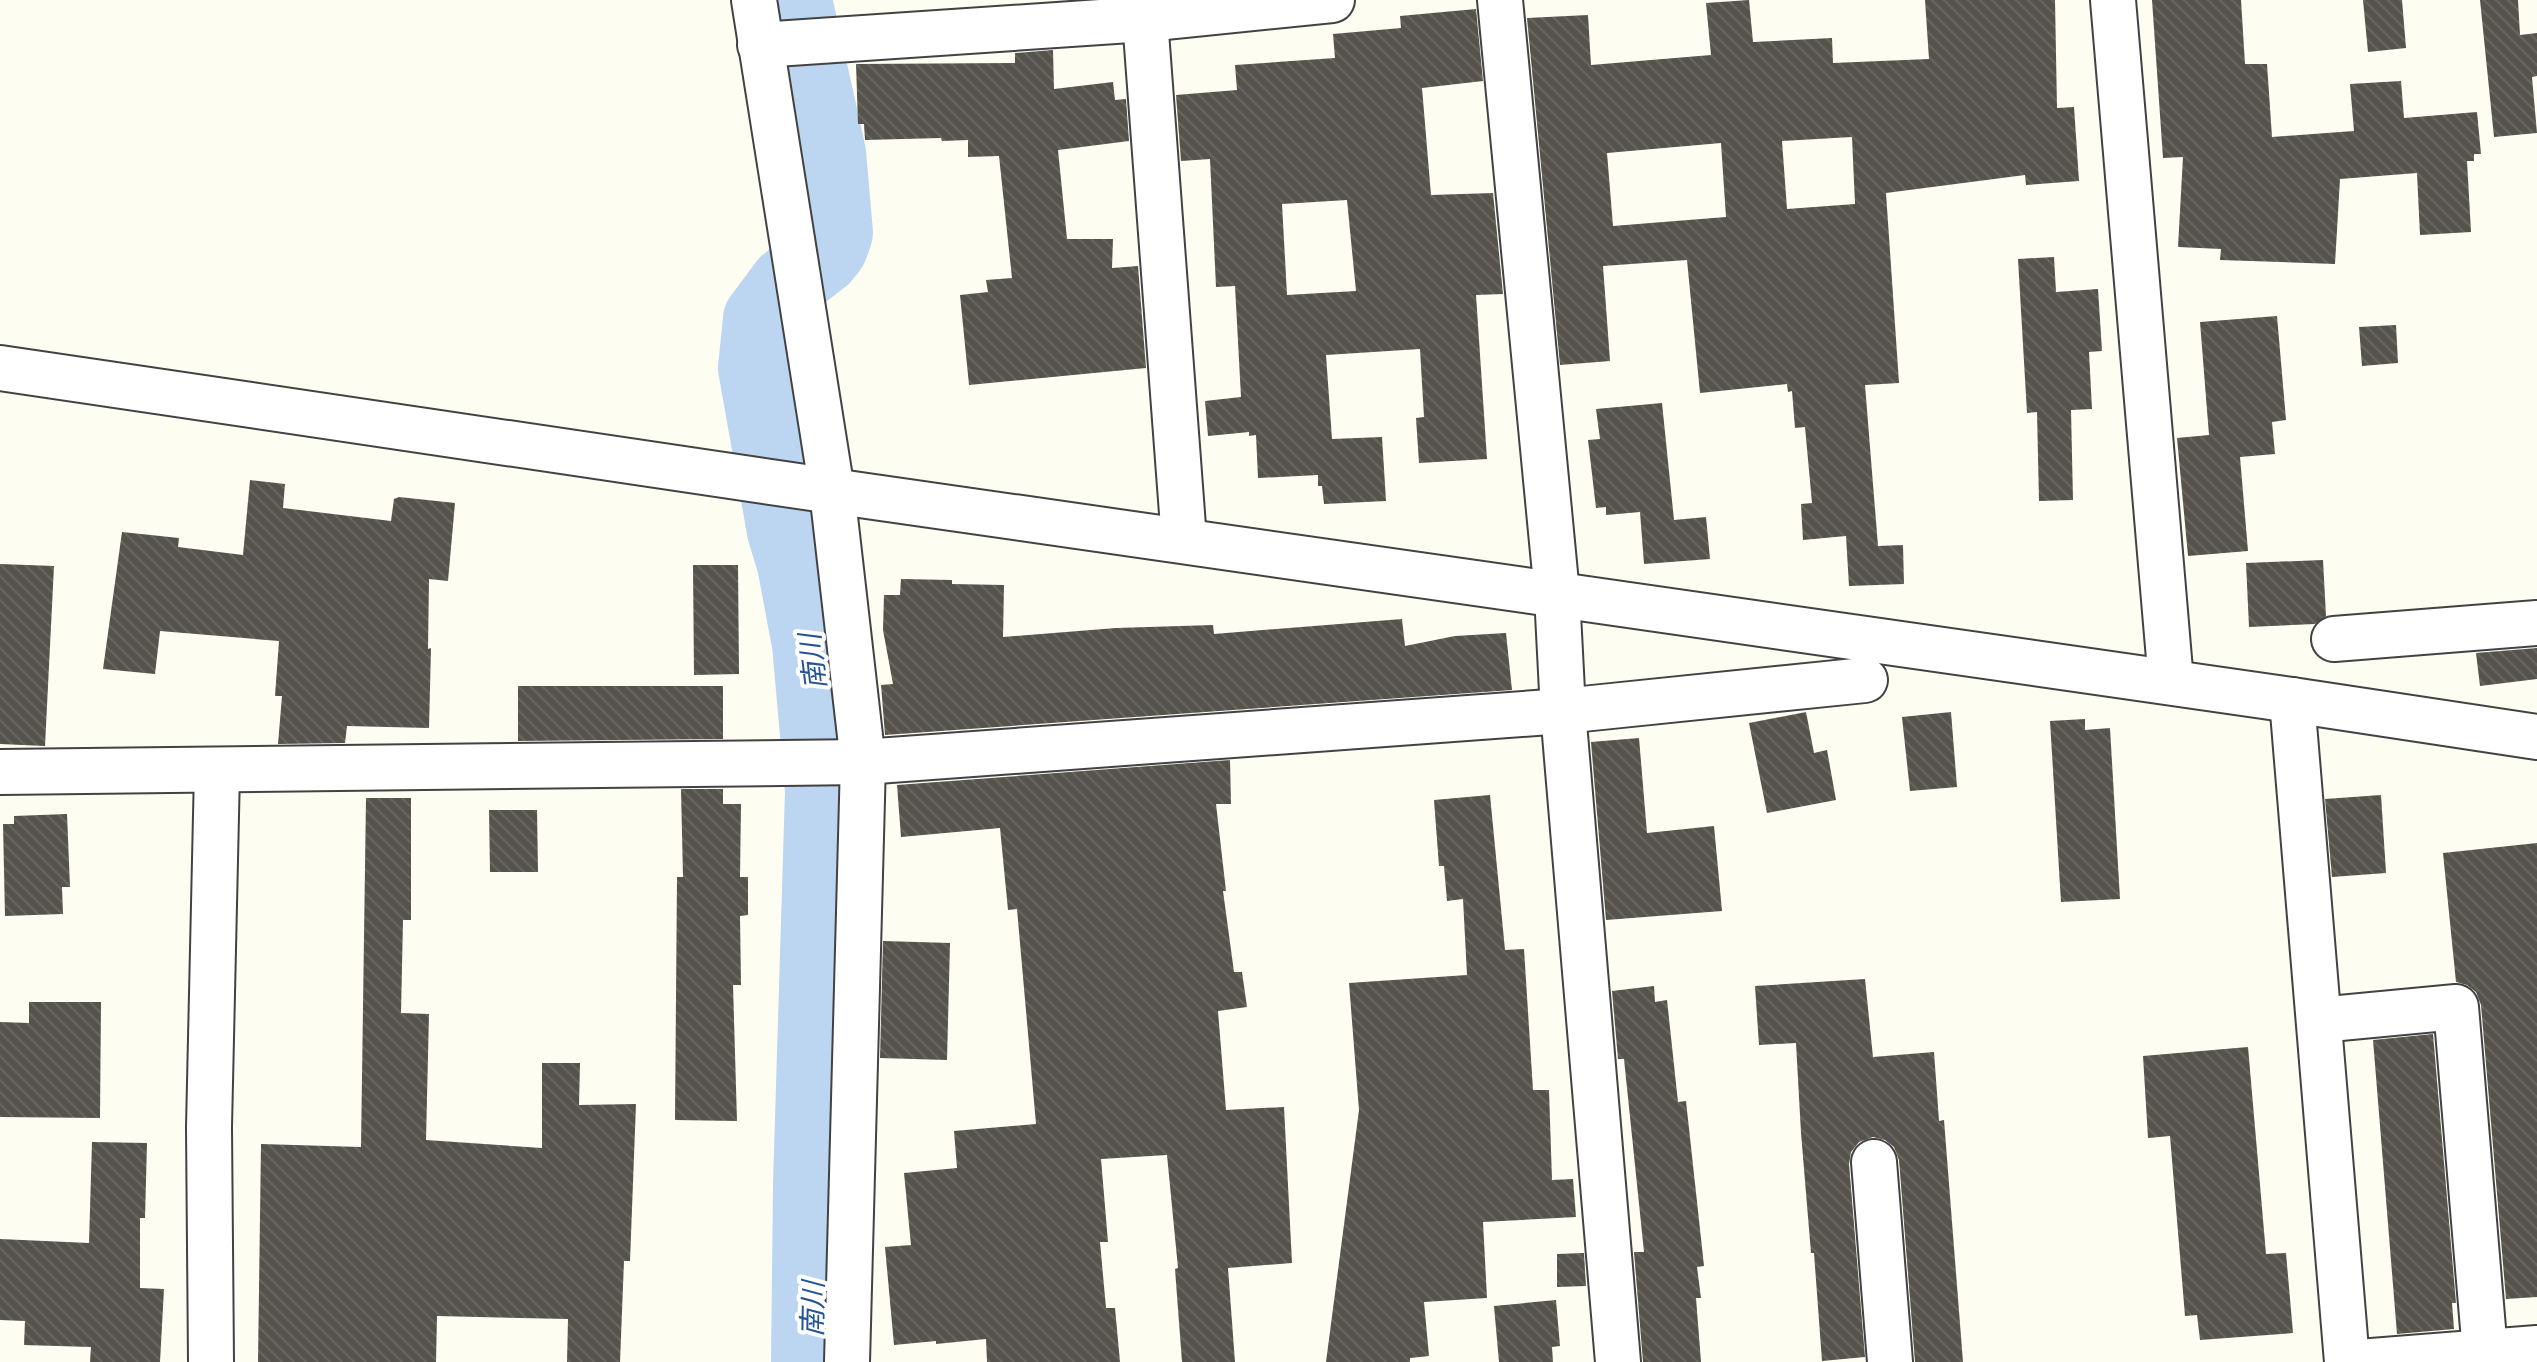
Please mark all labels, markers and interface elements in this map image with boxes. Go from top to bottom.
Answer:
water label: 南川 [789,629,833,692]
water label: 南川 [792,1278,830,1337]

